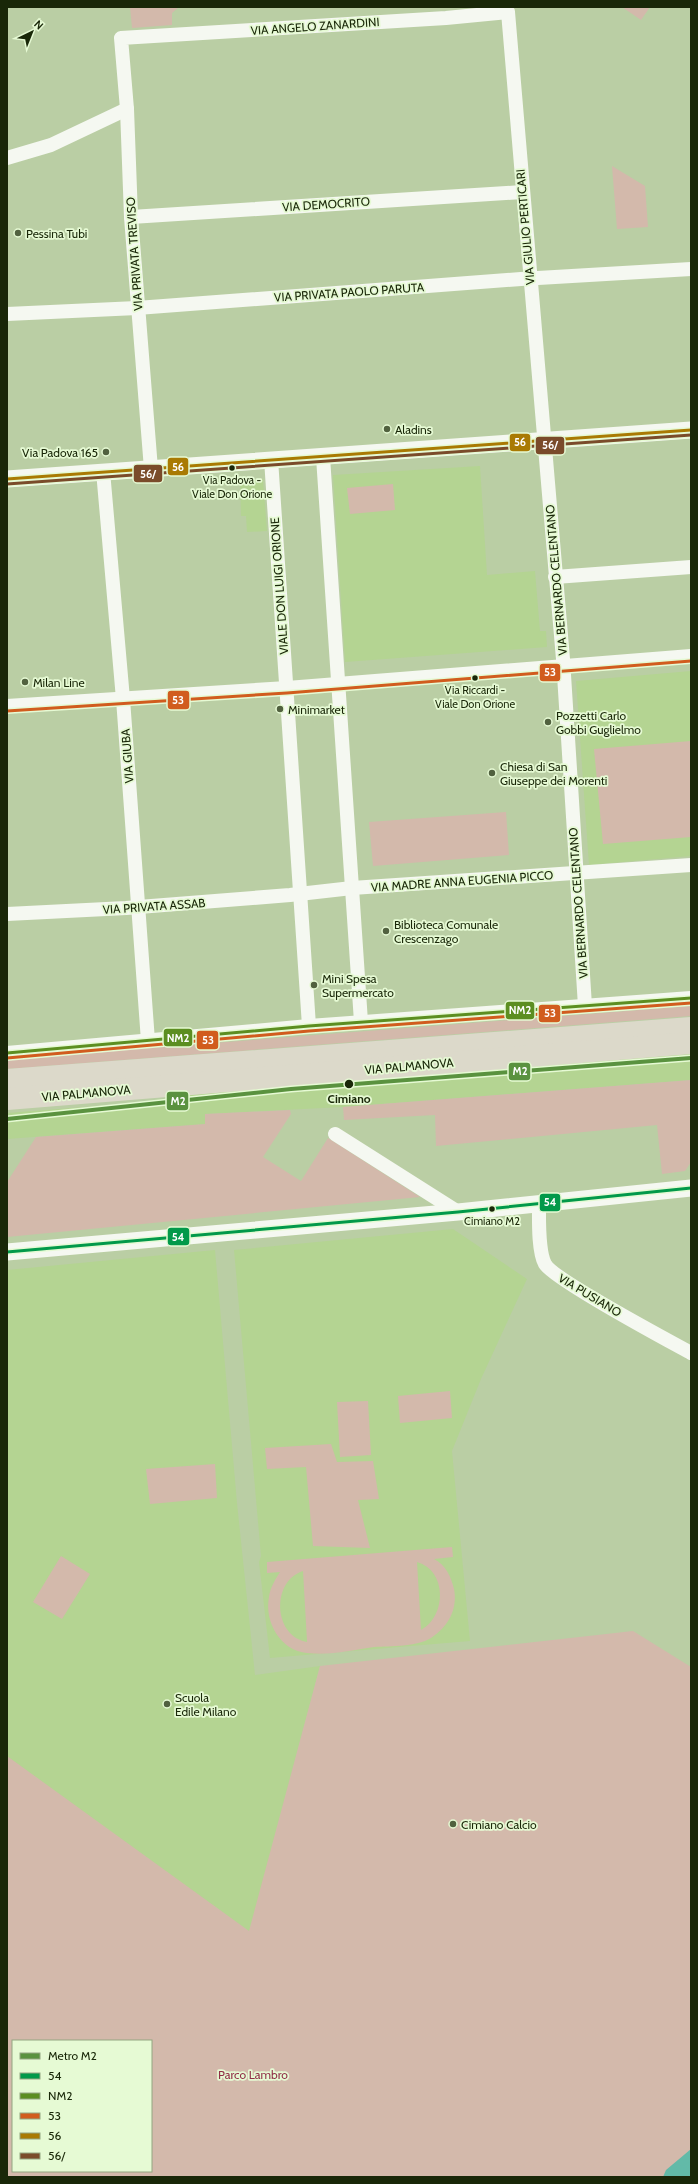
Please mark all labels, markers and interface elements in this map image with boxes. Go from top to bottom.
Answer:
north arrow [12,12,52,52]
street label: VIA ANGELO ZANARDINI [250,14,380,38]
text: N [31,17,46,32]
street label: VIA GIULIO PERTICARI [512,168,538,286]
street label: VIA DEMOCRITO [282,193,370,215]
street label: VIA PRIVATA TREVISO [123,197,145,311]
place label: Pessina Tubi [26,226,87,241]
marker: Pessina Tubi [13,228,23,238]
street label: VIA PRIVATA PAOLO PARUTA [273,279,425,305]
place label: Aladins [395,422,432,437]
marker: Aladins [382,424,392,434]
line badge: 56 [509,433,531,452]
text: 56 [514,435,526,449]
line badge: 56/ [535,436,565,455]
text: 56/ [542,438,559,452]
place label: Via Padova 165 [22,445,98,460]
marker: Via Padova 165 [101,447,111,457]
line badge: 56 [167,457,189,476]
text: 56 [172,460,184,474]
marker: Via Padova - Viale Don Orione [227,463,237,473]
line badge: 56/ [133,464,163,483]
text: 56/ [140,467,157,481]
place label: Via Padova - Viale Don Orione [192,473,272,501]
street label: VIA BERNARDO CELENTANO [542,504,570,656]
street label: VIALE DON LUIGI ORIONE [267,517,291,655]
line badge: 53 [539,663,561,682]
text: 53 [544,665,556,679]
marker: Via Riccardi - Viale Don Orione [470,673,480,683]
place label: Milan Line [33,675,85,690]
marker: Milan Line [20,677,30,687]
place label: Via Riccardi - Viale Don Orione [435,683,515,711]
line badge: 53 [167,690,190,710]
text: 53 [172,693,184,707]
place label: Minimarket [288,702,345,717]
marker: Minimarket [275,704,285,714]
place label: Pozzetti Carlo Gobbi Guglielmo [556,708,641,737]
marker: Pozzetti Carlo Gobbi Guglielmo [543,717,553,727]
street label: VIA GIUBA [118,728,136,784]
place label: Chiesa di San Giuseppe dei Morenti [500,759,607,788]
marker: Chiesa di San Giuseppe dei Morenti [487,768,497,778]
street label: VIA BERNARDO CELENTANO [565,827,591,979]
street label: VIA MADRE ANNA EUGENIA PICCO [370,867,554,895]
street label: VIA PRIVATA ASSAB [102,895,206,917]
place label: Biblioteca Comunale Crescenzago [394,917,498,946]
marker: Biblioteca Comunale Crescenzago [381,926,391,936]
place label: Mini Spesa Supermercato [322,971,394,1000]
marker: Mini Spesa Supermercato [309,980,319,990]
line badge: NM2 [505,1001,535,1020]
text: NM2 [509,1003,532,1017]
line badge: 53 [538,1004,561,1023]
text: 53 [544,1006,556,1020]
line badge: NM2 [163,1028,193,1047]
line badge: 53 [196,1030,219,1050]
text: NM2 [167,1031,190,1045]
text: 53 [202,1033,214,1047]
street label: VIA PALMANOVA [364,1055,455,1077]
line badge: M2 [508,1062,531,1081]
text: M2 [513,1064,528,1078]
marker: Cimiano [343,1078,355,1090]
street label: VIA PALMANOVA [41,1082,132,1104]
line badge: M2 [166,1091,189,1111]
place label: Cimiano [327,1091,371,1106]
text: M2 [171,1094,186,1108]
line badge: 54 [539,1193,561,1212]
text: 54 [544,1195,557,1209]
marker: Cimiano M2 [487,1204,497,1214]
place label: Cimiano M2 [464,1214,520,1228]
line badge: 54 [167,1227,190,1246]
text: 54 [172,1230,185,1244]
street label: VIA PUSIANO [556,1270,624,1320]
place label: Scuola Edile Milano [175,1690,237,1719]
marker: Scuola Edile Milano [162,1699,172,1709]
place label: Cimiano Calcio [461,1817,537,1832]
marker: Cimiano Calcio [448,1819,458,1829]
legend [12,2040,152,2172]
text: Metro M2 [48,2048,97,2063]
park label: Parco Lambro [218,2067,288,2082]
text: 54 [48,2068,61,2083]
text: NM2 [48,2088,72,2103]
text: 53 [48,2108,61,2123]
text: 56 [48,2128,61,2143]
text: 56/ [48,2148,66,2163]

